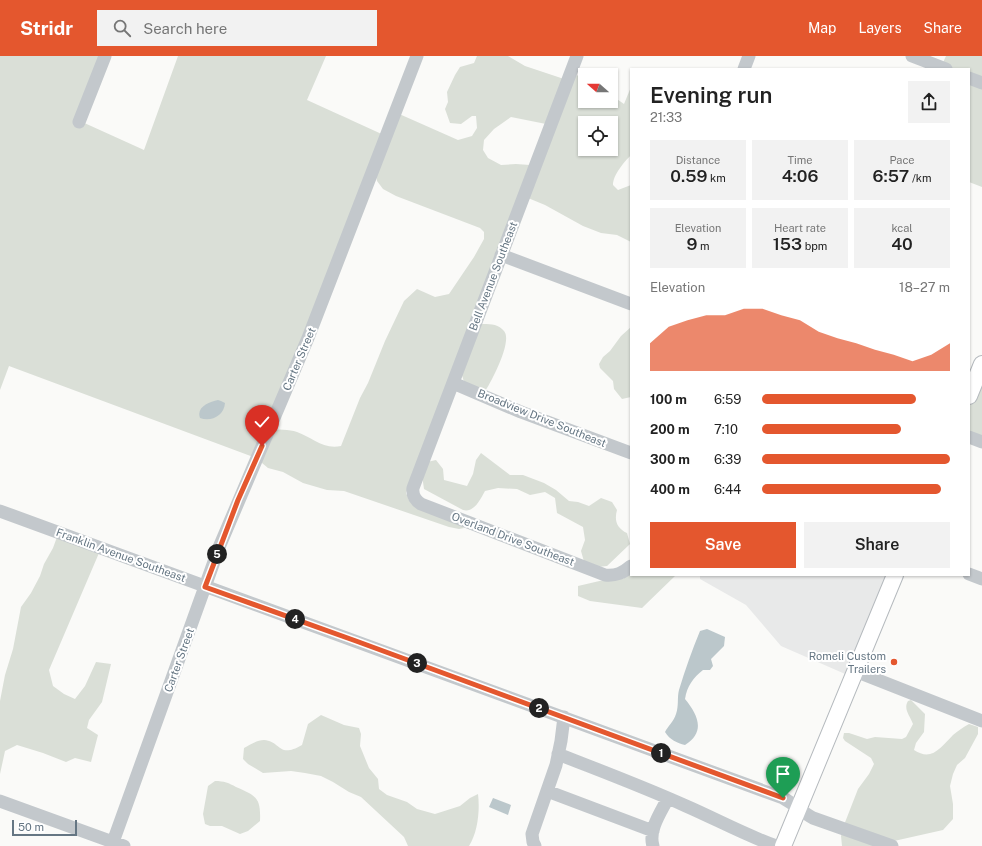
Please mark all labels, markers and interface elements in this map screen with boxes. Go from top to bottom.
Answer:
search box [97,10,377,46]
text: Stridr [20,17,73,39]
icon: search [111,17,133,39]
text: Search here [143,20,227,37]
text: Map [808,20,836,36]
text: Layers [858,20,902,36]
text: Share [924,20,962,36]
north arrow [578,68,618,108]
map controls [578,68,618,156]
button: share [908,81,950,123]
text: Evening run [650,82,772,108]
text: 21:33 [650,110,682,125]
button: locate [578,116,618,156]
text: Distance [676,154,720,166]
text: Time [787,154,813,166]
text: Pace [889,154,915,166]
text: 0.59 [670,166,707,186]
text: 4:06 [782,166,818,186]
text: 6:57 [872,166,909,186]
text: km [707,172,726,184]
text: /km [909,172,932,184]
street label: Bell Avenue Southeast [467,220,519,332]
text: Elevation [675,222,721,234]
text: Heart rate [774,222,826,234]
text: kcal [891,222,913,234]
text: 9 [686,234,697,254]
text: 153 [773,234,802,254]
text: 40 [891,234,913,254]
text: m [697,240,710,252]
text: bpm [802,240,827,252]
text: Elevation [650,280,705,295]
text: 18–27 m [899,280,950,295]
street label: Carter Street [280,326,318,392]
street label: Broadview Drive Southeast [476,387,608,449]
text: 100 m [650,392,687,407]
text: 6:59 [714,392,741,407]
pin [245,405,279,446]
icon: check [251,411,273,433]
text: 200 m [650,422,690,437]
text: 7:10 [714,422,738,437]
text: 300 m [650,452,690,467]
text: 6:39 [714,452,741,467]
text: 400 m [650,482,690,497]
text: 6:44 [714,482,741,497]
street label: Overland Drive Southeast [450,510,576,568]
button: Save [650,522,796,568]
button: Share [804,522,950,568]
street label: Franklin Avenue Southeast [54,526,188,584]
pin: 5 [207,544,227,564]
text: 5 [213,548,221,560]
pin: 4 [285,609,305,629]
text: 4 [291,613,299,625]
street label: Carter Street [162,626,196,694]
place label: Romeli Custom Trailers [809,650,886,675]
pin: 3 [407,653,427,673]
text: 3 [413,657,421,669]
marker: Romeli Custom Trailers [889,657,899,667]
pin: 2 [529,698,549,718]
text: 2 [536,702,543,714]
pin: 1 [651,743,671,763]
text: 1 [659,747,663,759]
pin [766,757,800,798]
icon: arrive [772,763,794,785]
scale bar [12,818,77,837]
text: 50 m [18,821,44,833]

